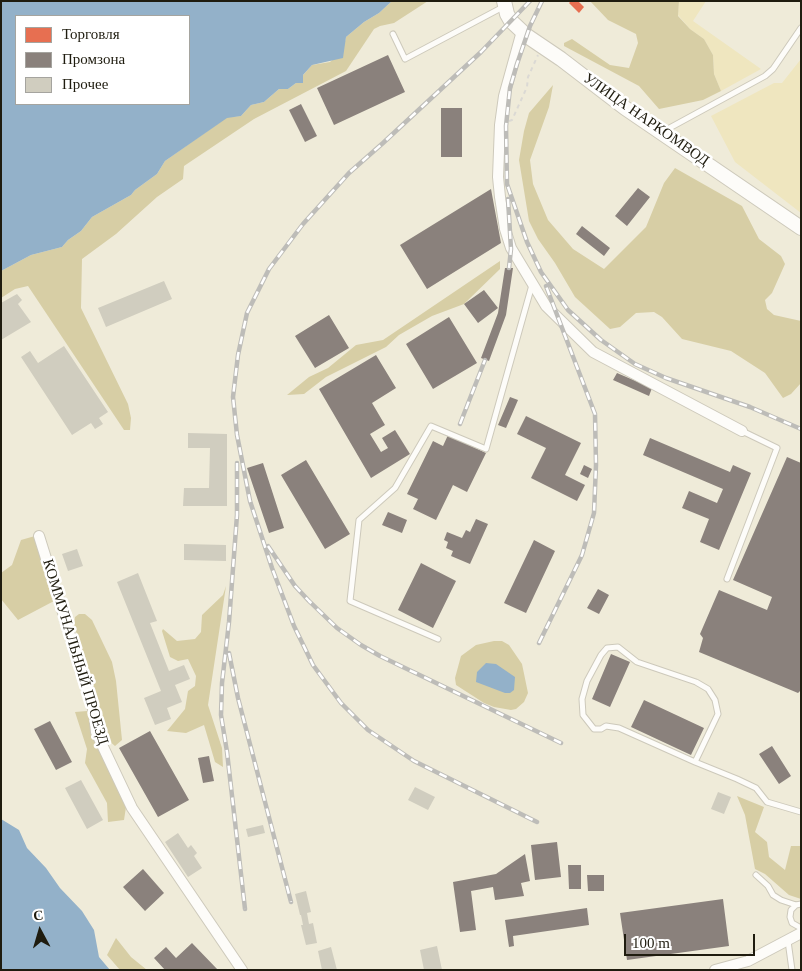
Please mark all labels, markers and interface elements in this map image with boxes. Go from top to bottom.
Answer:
legend [15,15,190,105]
text: Торговля [62,26,120,42]
text: Промзона [62,51,125,67]
street label: УЛИЦА НАРКОМВОД [580,70,712,170]
text: Прочее [62,76,108,92]
street label: КОММУНАЛЬНЫЙ ПРОЕЗД [38,557,112,747]
north arrow [15,906,65,956]
text: С [33,908,44,924]
scale bar [627,924,758,956]
text: 100 m [632,935,670,951]

